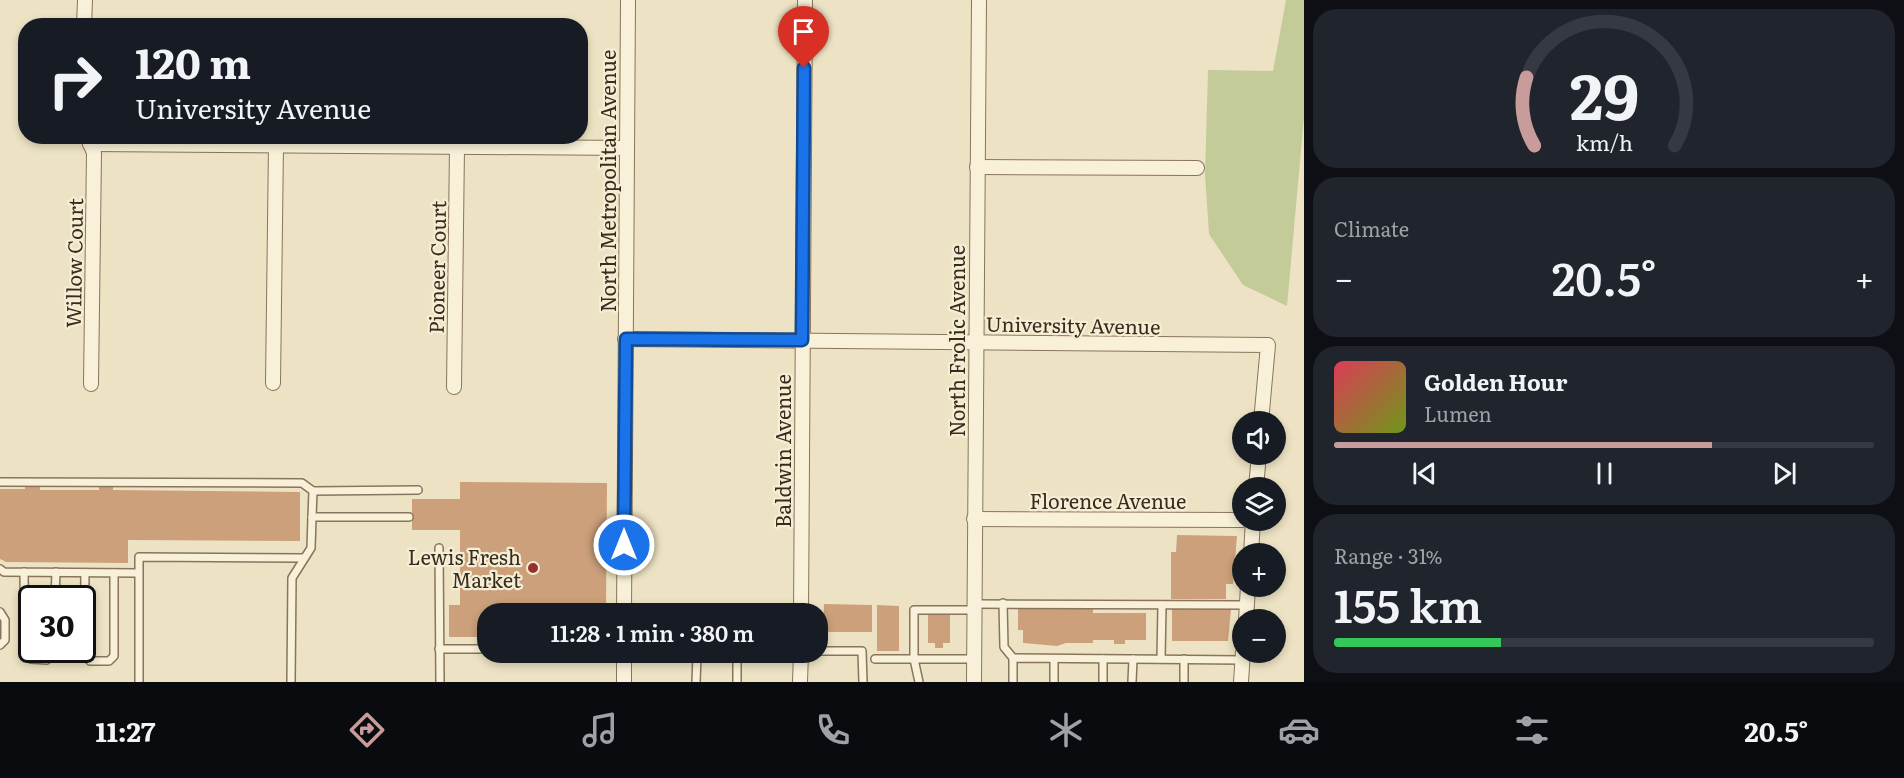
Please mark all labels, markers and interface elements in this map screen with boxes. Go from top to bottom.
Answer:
pin [778,6,829,68]
icon: arrive [787,15,820,48]
text: 120 m [135,30,251,92]
icon: right [36,42,114,120]
text: 29 [1569,47,1639,139]
street label: North Metropolitan Avenue [592,50,622,312]
text: University Avenue [135,87,371,127]
text: km/h [1575,126,1633,158]
street label: Willow Court [57,198,89,328]
street label: Pioneer Court [420,200,452,334]
text: Climate [1334,213,1409,243]
text: 20.5° [1552,243,1656,310]
street label: North Frolic Avenue [941,245,971,437]
text: − [1334,252,1353,301]
text: + [1855,252,1874,301]
street label: University Avenue [985,307,1161,341]
text: Golden Hour [1424,365,1567,398]
street label: Baldwin Avenue [767,374,797,528]
text: Lumen [1424,398,1492,428]
map controls [1232,411,1286,663]
button: sound [1232,411,1286,465]
icon: previous [1408,457,1441,490]
icon: pause [1588,457,1621,490]
icon: next [1768,457,1801,490]
button: layers [1232,477,1286,531]
street label: Florence Avenue [1030,485,1186,515]
position arrow [592,513,656,577]
text: Range · 31% [1334,540,1443,570]
place label: Lewis Fresh Market [408,541,521,594]
button: + [1232,543,1286,597]
marker: Lewis Fresh Market [526,561,540,575]
text: 155 km [1334,570,1482,637]
speed limit sign: 30 [18,585,96,663]
button: − [1232,609,1286,663]
text: 11:28 · 1 min · 380 m [551,616,754,649]
icon: directions [346,709,388,751]
icon: music [579,709,621,751]
icon: phone [812,709,854,751]
icon: climate [1045,709,1087,751]
icon: car [1278,709,1320,751]
icon: filters [1511,709,1553,751]
text: 11:27 [95,710,155,750]
text: 20.5° [1744,710,1808,750]

